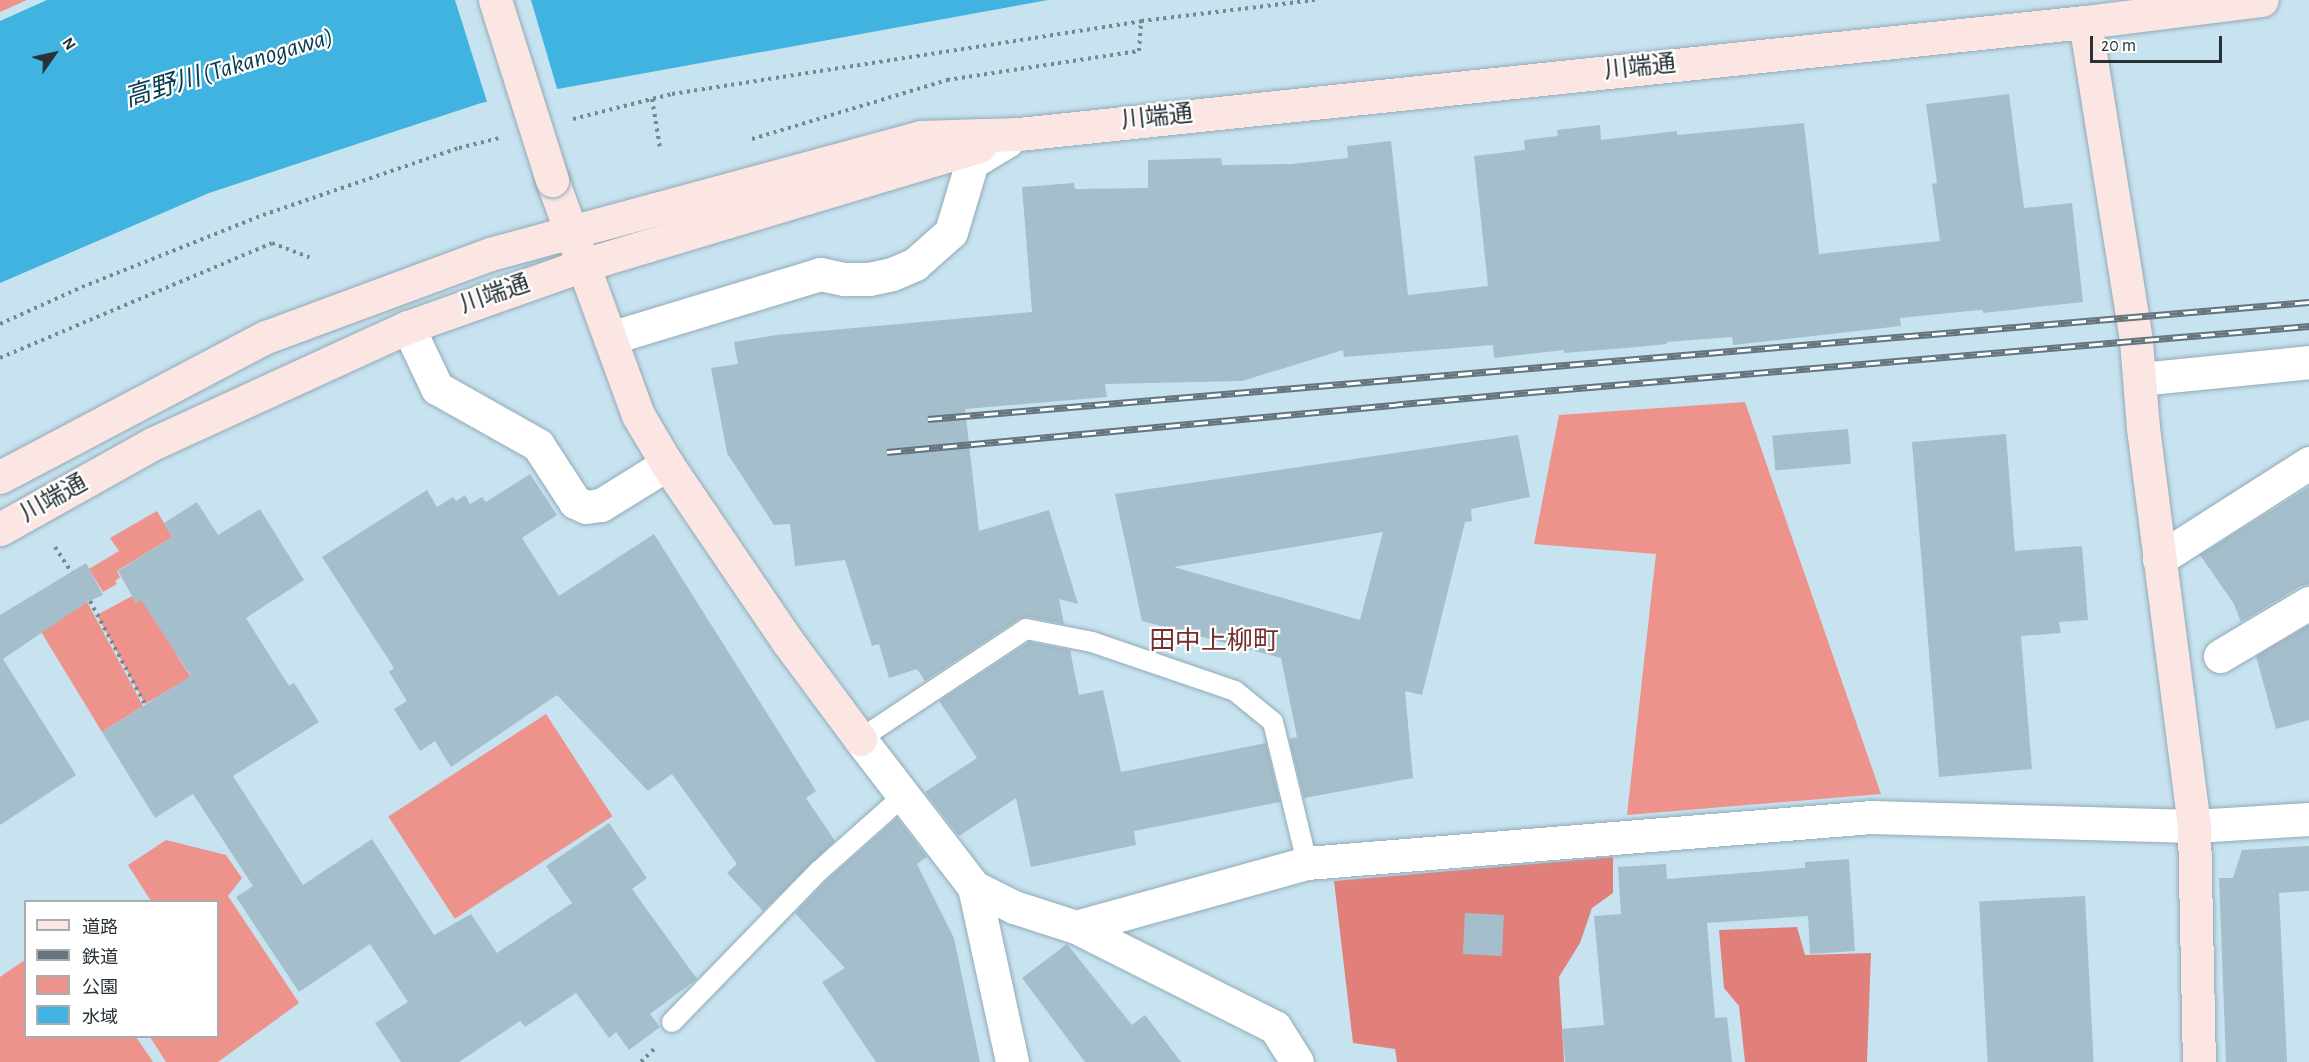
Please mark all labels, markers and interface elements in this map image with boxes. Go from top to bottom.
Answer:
water label: 高野川 (Takanogawa) [121,21,337,115]
north arrow [24,24,84,84]
scale bar [2093,24,2225,62]
text: N [59,35,79,53]
text: 20 m [2101,37,2136,55]
street label: 川端通 [1603,50,1677,86]
street label: 川端通 [1120,100,1194,136]
street label: 川端通 [456,270,534,320]
street label: 川端通 [16,469,92,529]
district label: 田中上柳町 [1149,626,1279,658]
legend [24,900,219,1038]
text: 道路 [82,919,118,937]
text: 鉄道 [82,949,118,967]
text: 公園 [82,979,118,997]
text: 水域 [82,1009,118,1027]

